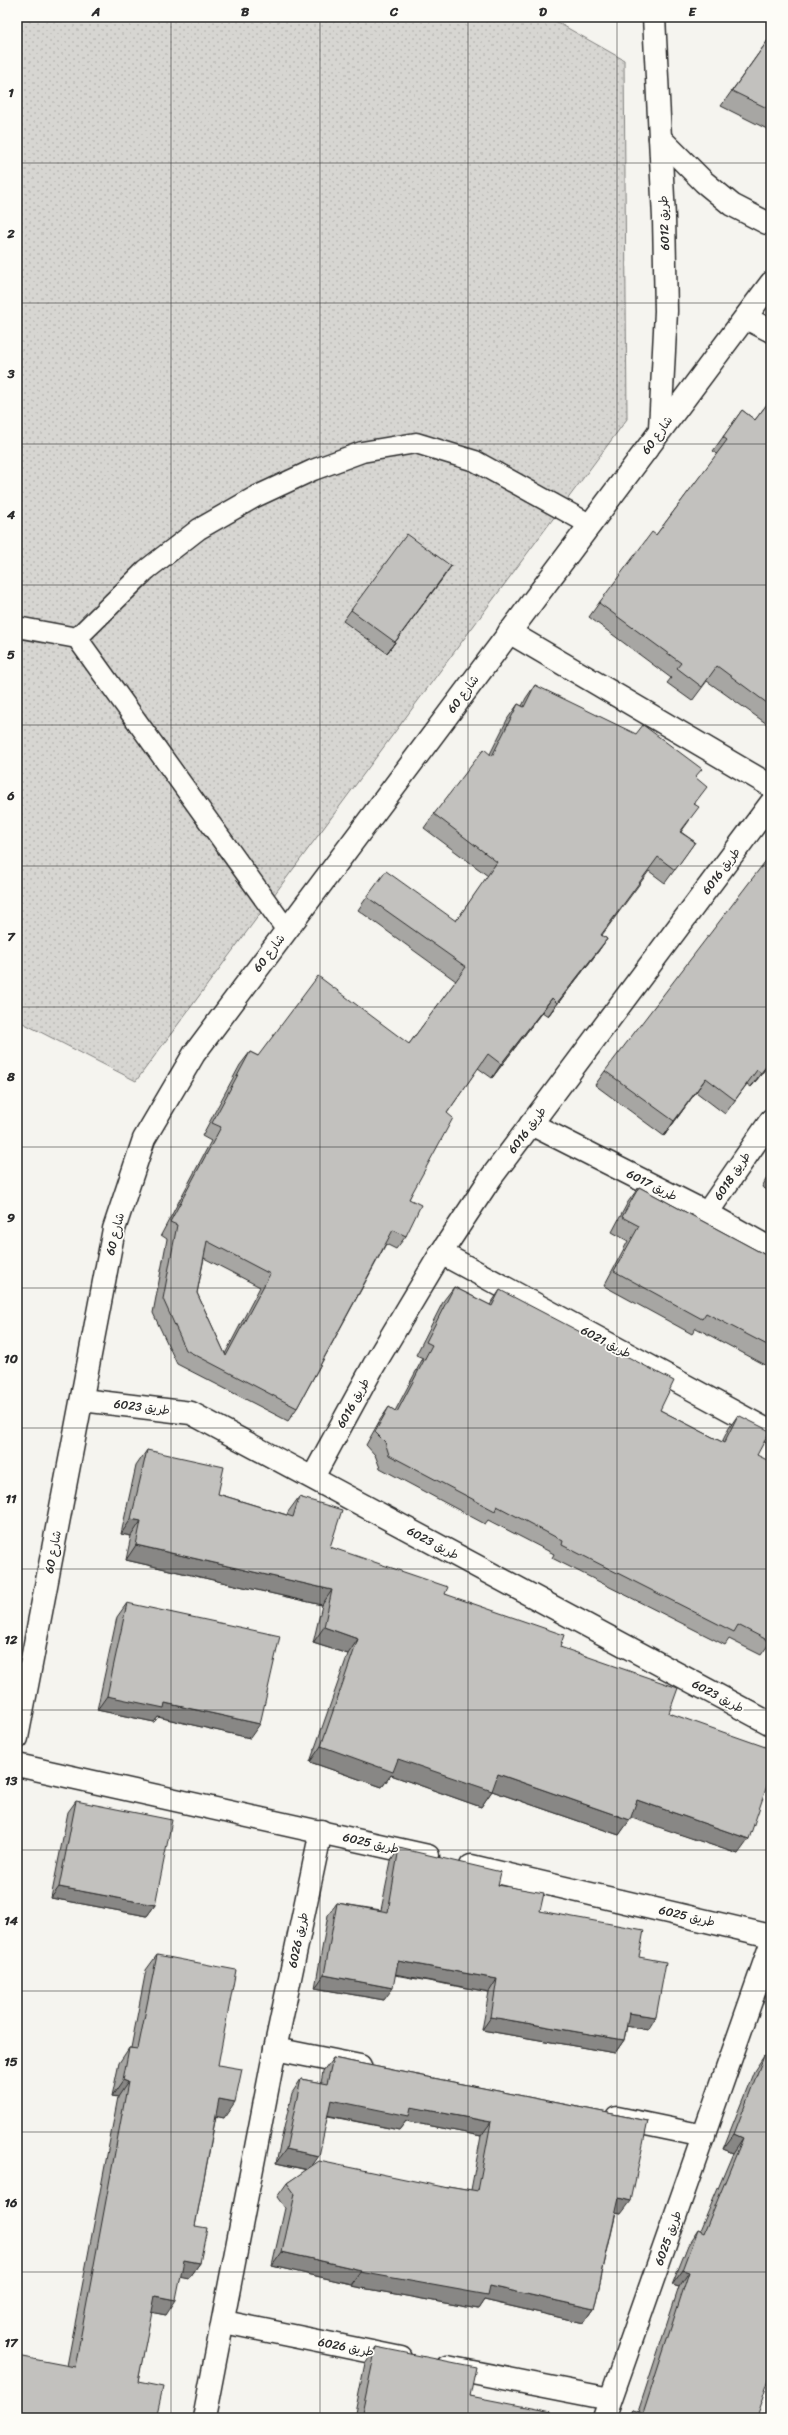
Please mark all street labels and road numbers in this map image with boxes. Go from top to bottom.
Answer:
street label: طريق 6012 [652,195,676,251]
street label: شارع 60 [635,411,679,459]
street label: شارع 60 [441,670,485,718]
street label: طريق 6016 [696,843,746,899]
street label: شارع 60 [247,929,291,977]
street label: طريق 6016 [502,1102,552,1158]
street label: طريق 6018 [707,1147,757,1205]
street label: طريق 6017 [623,1163,681,1207]
street label: شارع 60 [99,1210,131,1258]
street label: طريق 6021 [577,1319,635,1365]
street label: طريق 6016 [330,1374,376,1432]
street label: طريق 6023 [113,1393,171,1421]
street label: طريق 6023 [403,1520,463,1566]
street label: شارع 60 [38,1529,68,1575]
street label: طريق 6023 [688,1673,748,1719]
street label: طريق 6025 [341,1826,401,1860]
street label: طريق 6025 [657,1899,717,1933]
street label: طريق 6026 [281,1910,315,1970]
street label: طريق 6025 [648,2207,688,2269]
street label: طريق 6026 [316,2331,376,2363]

